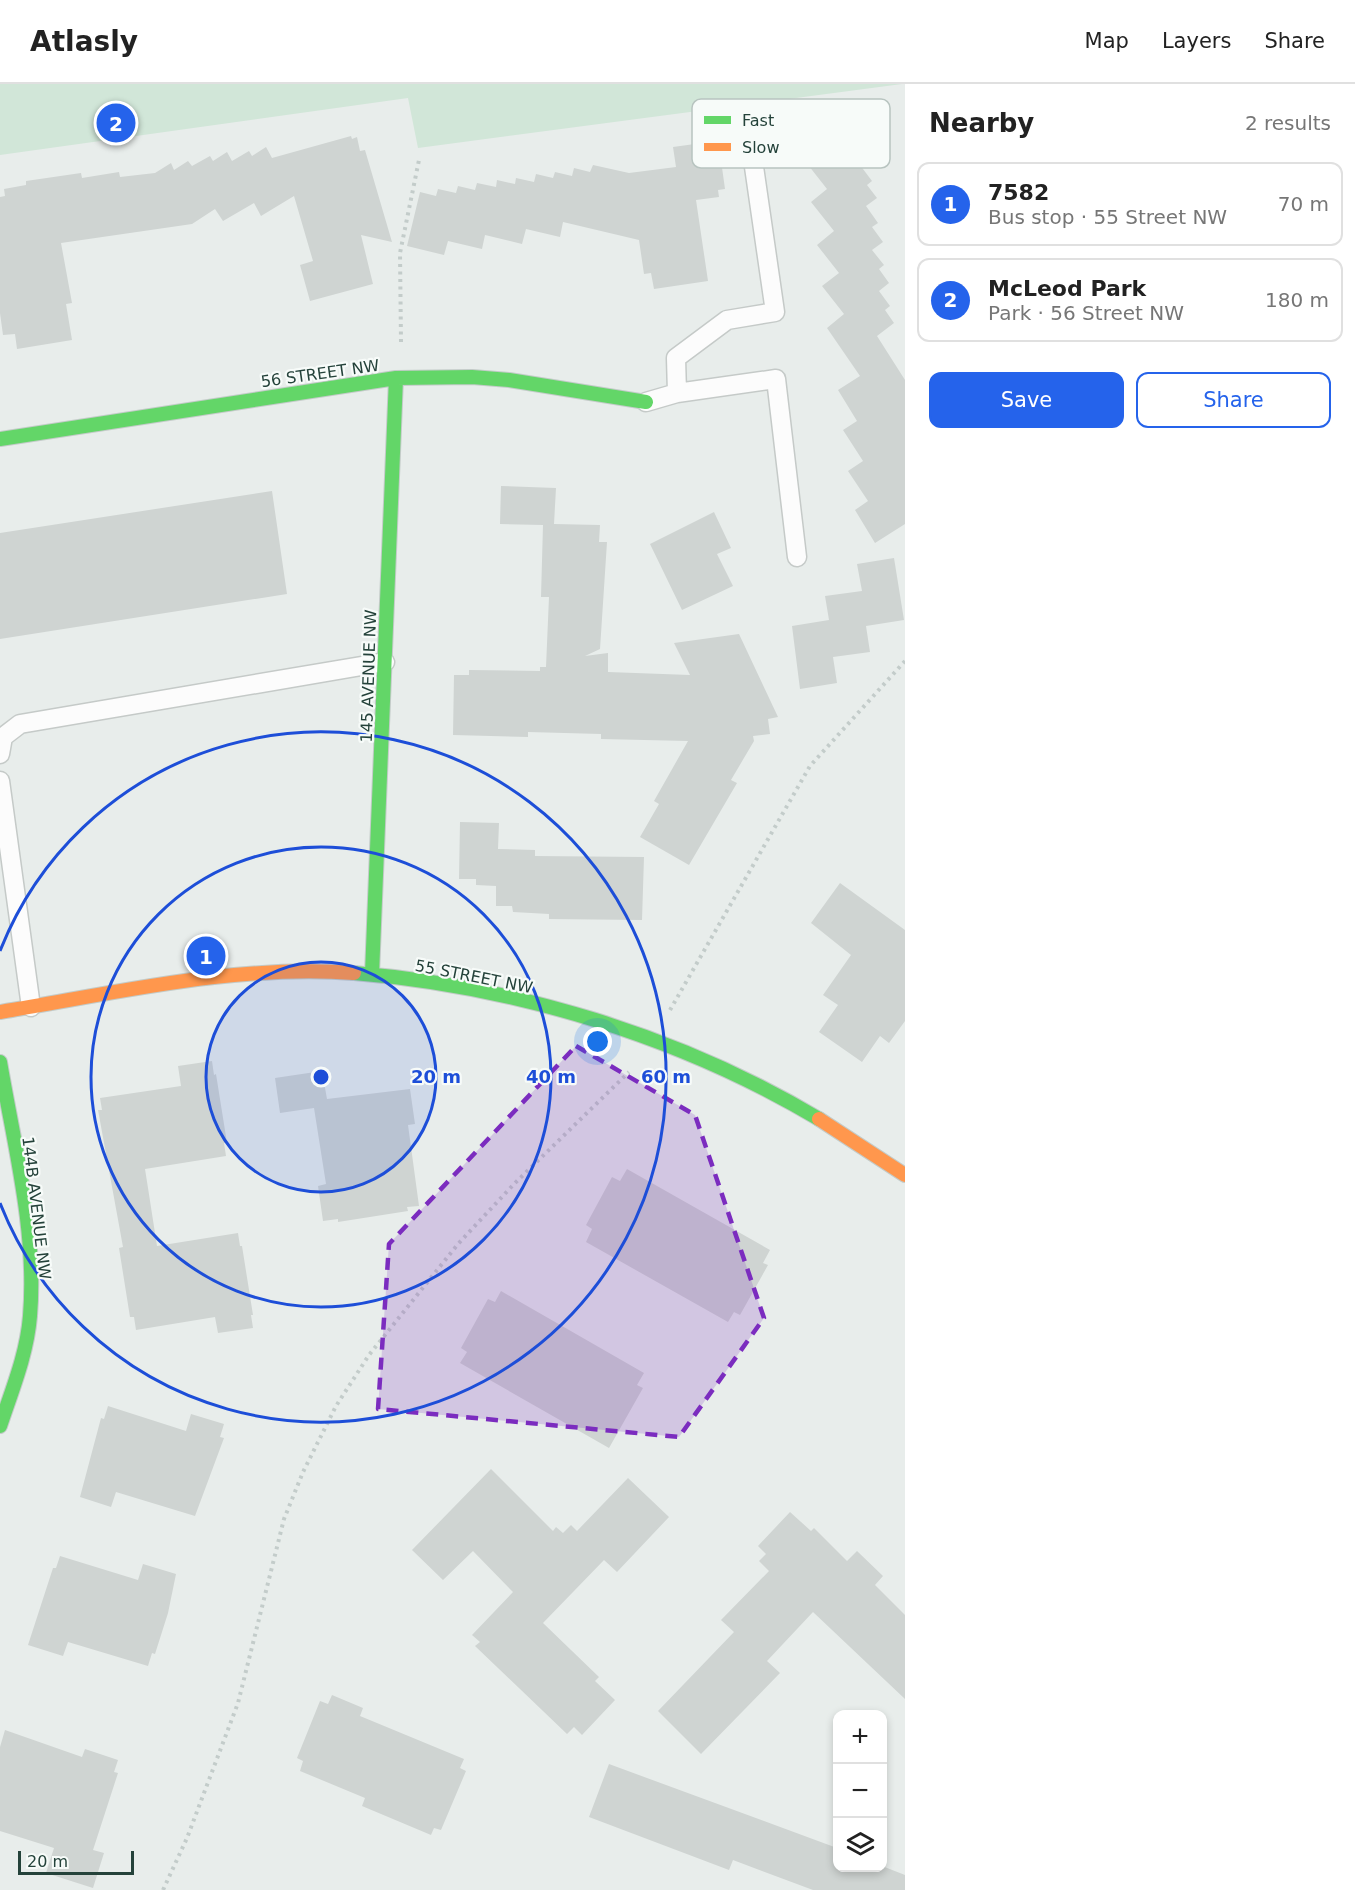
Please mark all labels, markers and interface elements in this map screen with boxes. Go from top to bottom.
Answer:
text: Atlasly [30,25,138,58]
text: Map [1085,29,1129,53]
text: Layers [1162,29,1231,53]
text: Share [1264,29,1325,53]
legend [692,99,890,168]
pin: 2 [96,100,136,146]
text: Nearby [929,108,1034,138]
text: Fast [742,111,774,130]
text: 2 results [1245,111,1331,135]
text: Slow [742,138,779,157]
text: 7582 [988,180,1049,205]
text: 1 [944,192,957,216]
text: 70 m [1278,192,1329,216]
text: Bus stop · 55 Street NW [988,205,1227,229]
text: McLeod Park [988,276,1146,301]
text: 2 [944,288,957,312]
text: 180 m [1265,288,1329,312]
text: Park · 56 Street NW [988,301,1184,325]
street label: 56 STREET NW [260,356,381,391]
button: Save [929,372,1124,428]
button: Share [1136,372,1331,428]
street label: 145 AVENUE NW [357,609,380,743]
pin: 1 [186,934,226,978]
street label: 55 STREET NW [414,956,534,997]
your location [583,1027,612,1056]
text: 20 m [411,1066,461,1087]
text: 40 m [526,1066,576,1087]
text: 60 m [641,1066,691,1087]
centre of rings [311,1067,331,1087]
street label: 144B AVENUE NW [18,1135,55,1281]
map controls [833,1710,887,1872]
button: + [833,1710,887,1764]
button: − [833,1764,887,1818]
button: layers [833,1818,887,1872]
scale bar [18,1848,134,1876]
text: 20 m [27,1852,68,1871]

